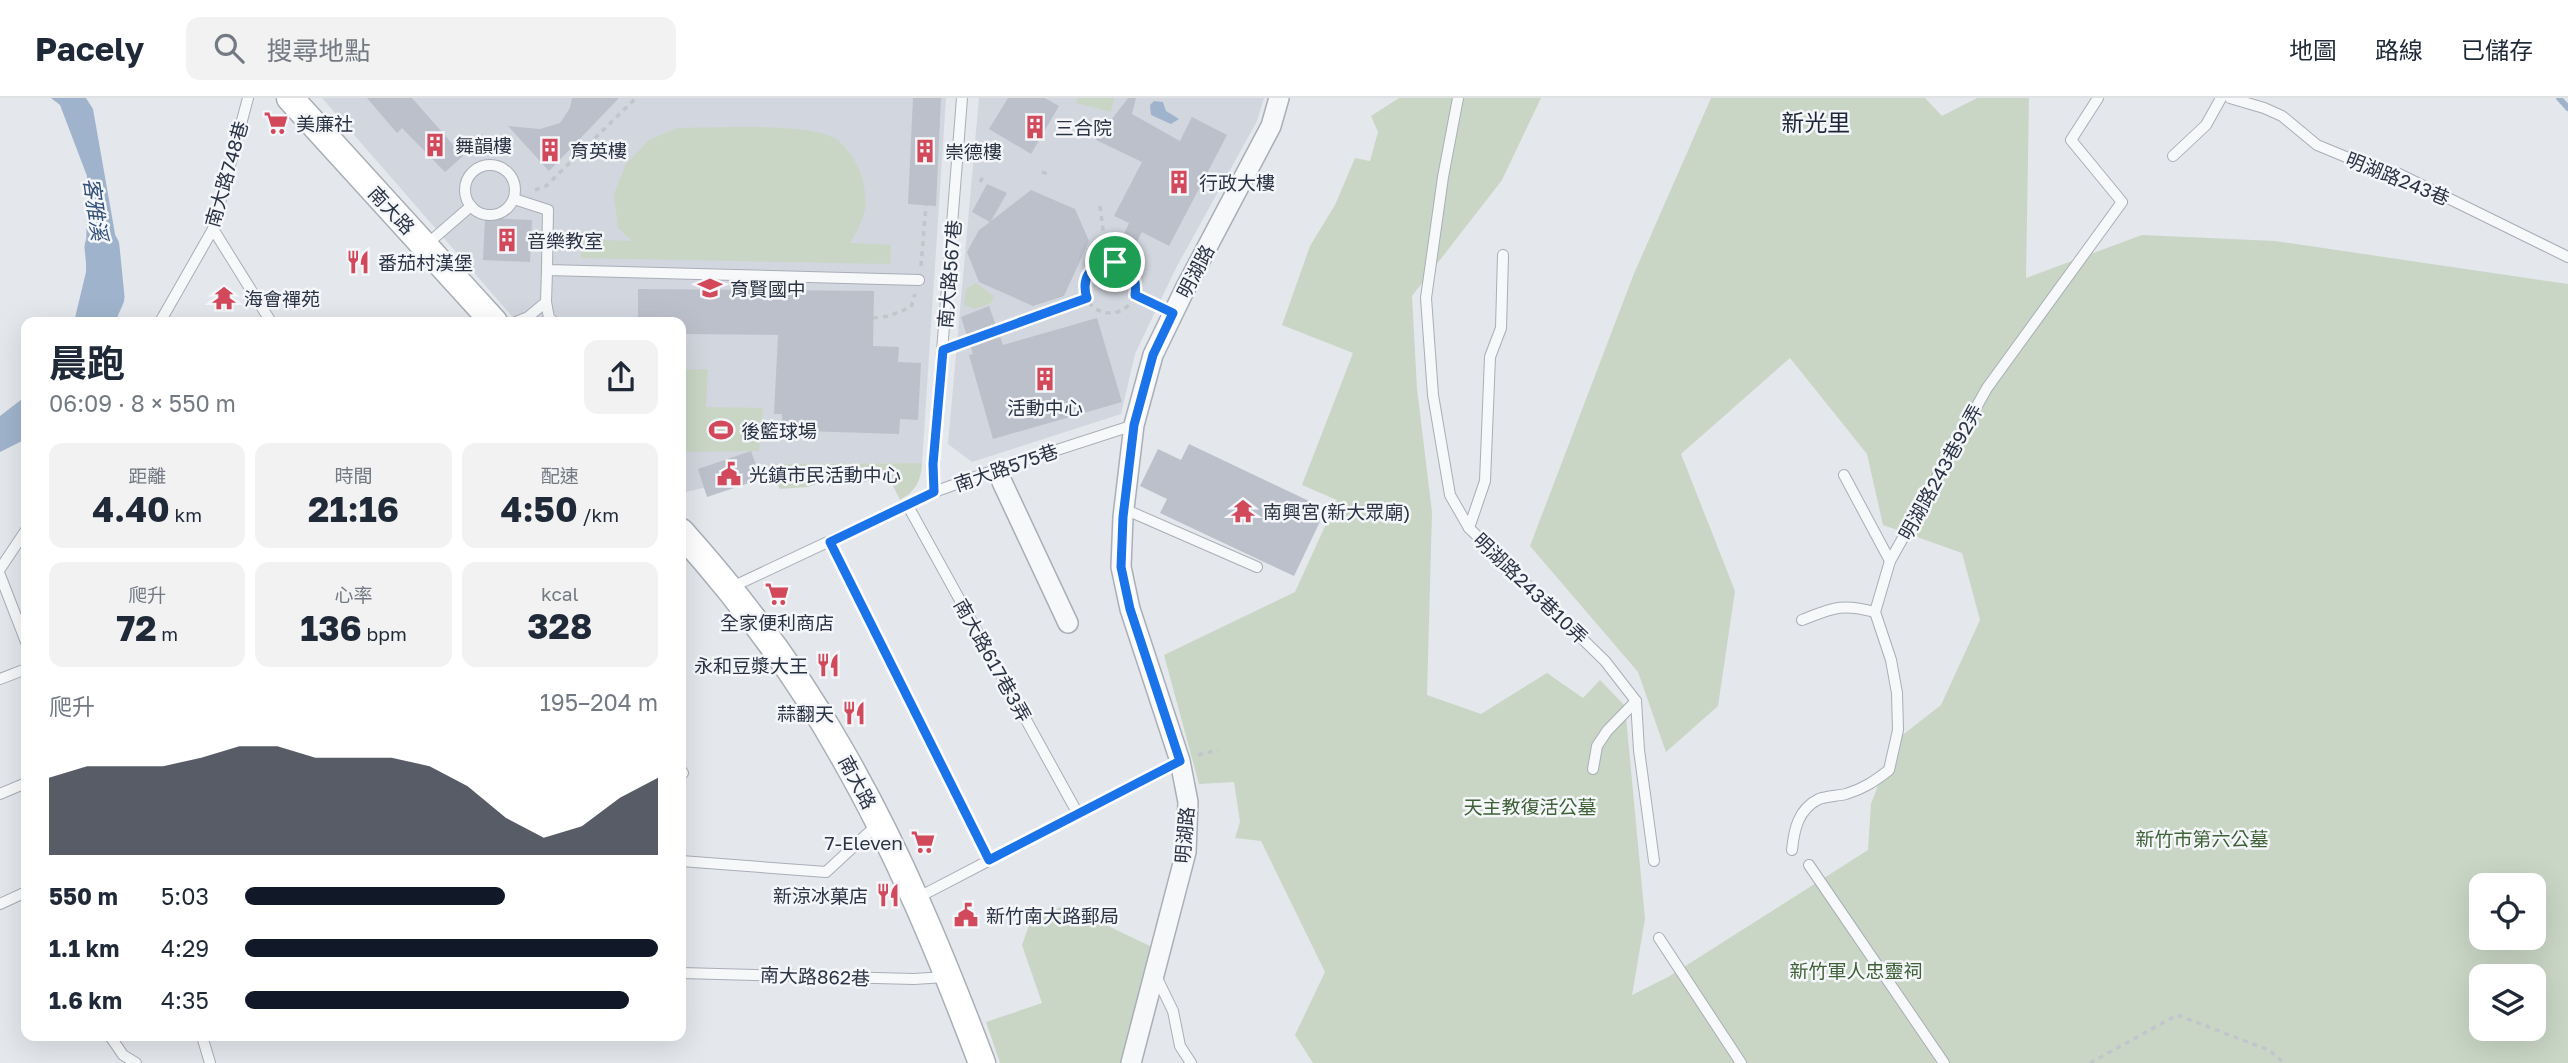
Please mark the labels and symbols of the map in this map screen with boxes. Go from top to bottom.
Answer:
district label: 新光里 [1782,108,1851,136]
supermarket icon: 美廉社 [262,109,290,137]
place label: 美廉社 [296,112,353,135]
building icon: 三合院 [1021,113,1049,141]
place label: 三合院 [1055,116,1112,139]
street label: 南大路748巷 [200,118,252,230]
building icon: 舞韻樓 [421,131,449,159]
place label: 舞韻樓 [455,134,512,157]
building icon: 育英樓 [536,136,564,164]
building icon: 崇德樓 [911,137,939,165]
place label: 育英樓 [570,139,627,162]
place label: 崇德樓 [945,140,1002,163]
street label: 明湖路243巷 [2343,147,2453,209]
building icon: 行政大樓 [1165,168,1193,196]
place label: 行政大樓 [1199,171,1275,194]
water label: 客雅溪 [79,176,114,245]
street label: 南大路 [364,181,420,239]
street label: 南大路567巷 [933,219,965,329]
building icon: 音樂教室 [493,226,521,254]
place label: 音樂教室 [527,229,603,252]
pin [1085,232,1145,292]
street label: 明湖路 [1171,240,1219,302]
restaurant icon: 番茄村漢堡 [344,248,372,276]
place label: 番茄村漢堡 [378,251,473,274]
school or university icon: 育賢國中 [696,274,724,302]
place label: 育賢國中 [730,277,806,300]
temple icon: 海會禪苑 [210,284,238,312]
place label: 海會禪苑 [244,287,320,310]
building icon: 活動中心 [1031,365,1059,393]
place label: 活動中心 [1007,396,1083,419]
street label: 明湖路243巷92弄 [1893,400,1987,544]
sports icon: 後籃球場 [707,416,735,444]
place label: 後籃球場 [741,419,817,442]
street label: 南大路575巷 [951,439,1061,495]
public building icon: 光鎮市民活動中心 [715,460,743,488]
place label: 光鎮市民活動中心 [749,463,901,486]
temple icon: 南興宮(新大眾廟) [1229,497,1257,525]
place label: 南興宮(新大眾廟) [1263,500,1410,523]
street label: 明湖路243巷10弄 [1469,528,1593,648]
supermarket icon: 全家便利商店 [763,580,791,608]
street label: 南大路617巷3弄 [950,595,1036,725]
place label: 全家便利商店 [720,611,834,634]
restaurant icon: 永和豆漿大王 [814,651,842,679]
place label: 永和豆漿大王 [694,654,808,677]
restaurant icon: 蒜翻天 [840,699,868,727]
place label: 蒜翻天 [777,702,834,725]
street label: 南大路 [834,751,882,813]
park label: 天主教復活公墓 [1463,795,1597,818]
street label: 明湖路 [1170,806,1198,864]
park label: 新竹市第六公墓 [2135,827,2269,850]
supermarket icon: 7-Eleven [909,828,937,856]
place label: 7-Eleven [825,831,903,854]
restaurant icon: 新涼冰菓店 [874,881,902,909]
place label: 新涼冰菓店 [773,884,868,907]
public building icon: 新竹南大路郵局 [952,901,980,929]
place label: 新竹南大路郵局 [986,904,1119,927]
park label: 新竹軍人忠靈祠 [1789,959,1923,982]
street label: 南大路862巷 [760,963,870,989]

